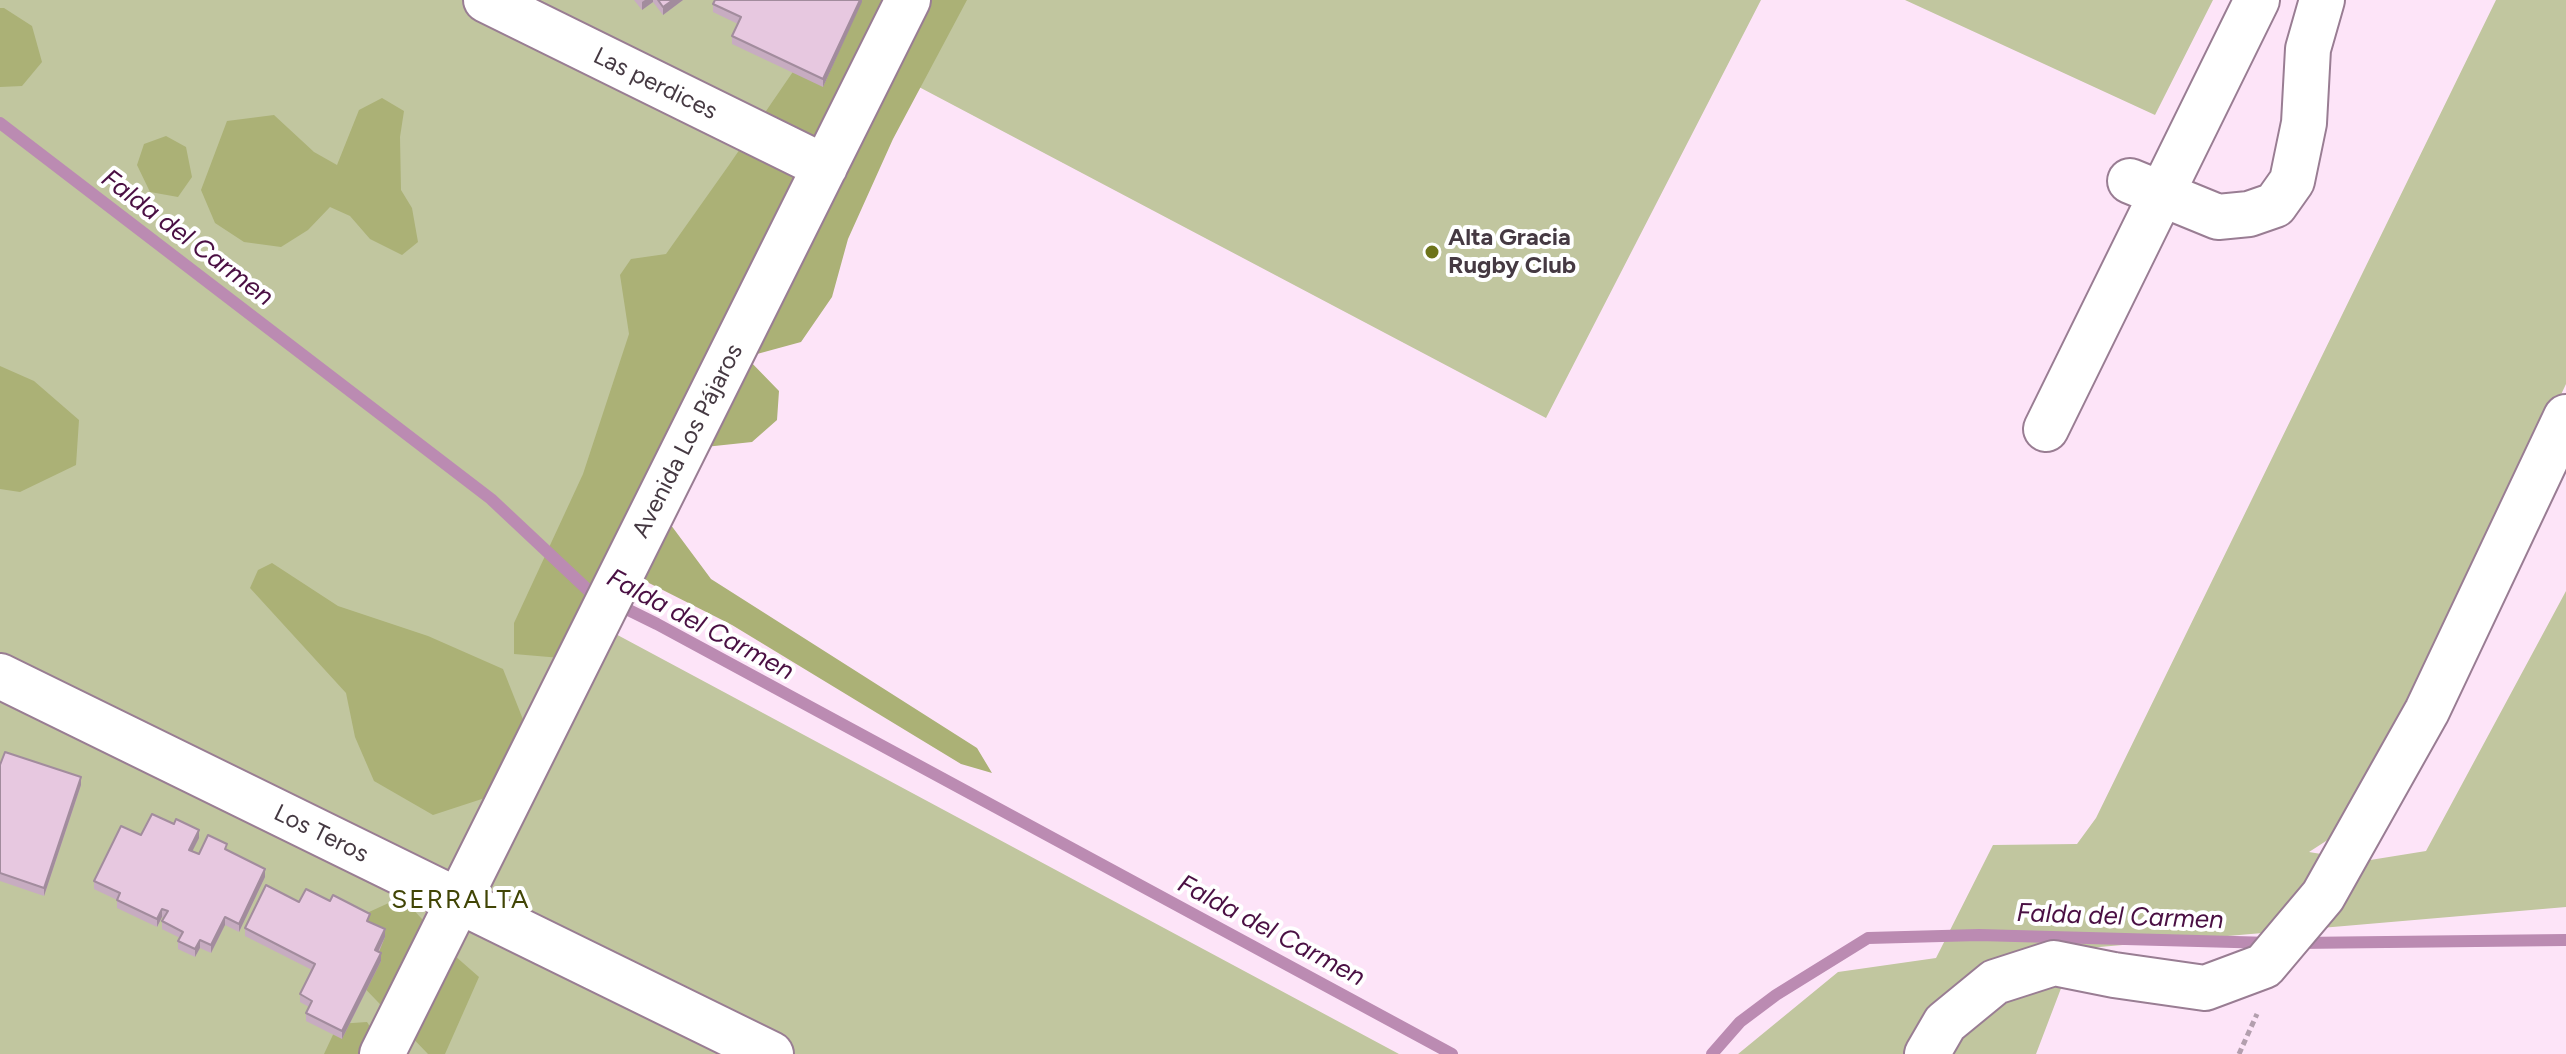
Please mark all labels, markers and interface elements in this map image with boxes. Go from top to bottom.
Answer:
street label: Las perdices [588,42,722,126]
water label: Falda del Carmen [95,163,279,313]
place label: Alta Gracia Rugby Club [1448,224,1576,280]
marker: Alta Gracia Rugby Club [1423,243,1441,261]
street label: Avenida Los Pájaros [627,339,749,543]
water label: Falda del Carmen [601,563,799,687]
street label: Los Teros [269,799,373,869]
water label: Falda del Carmen [1172,869,1370,993]
district label: SERRALTA [391,884,531,916]
water label: Falda del Carmen [2016,898,2224,936]

